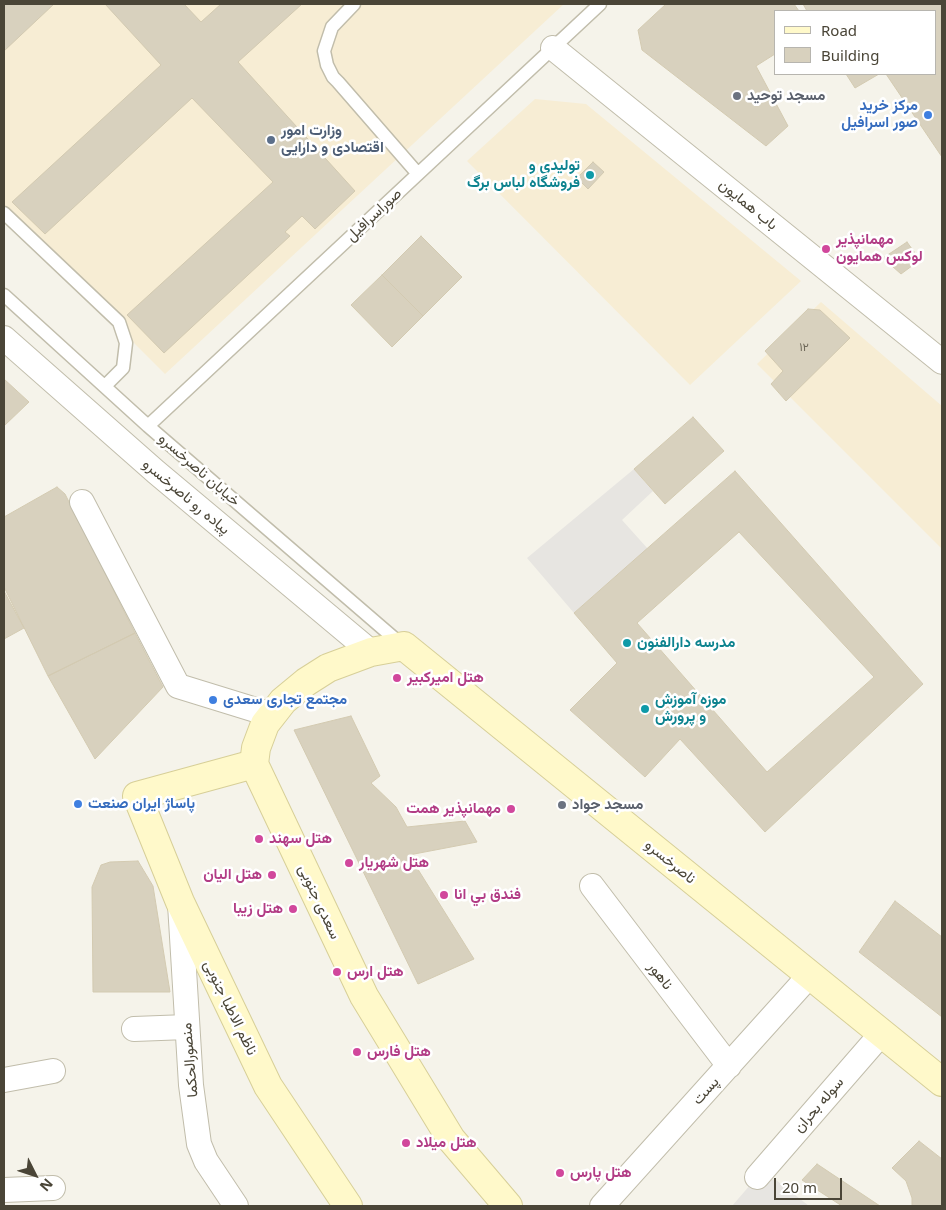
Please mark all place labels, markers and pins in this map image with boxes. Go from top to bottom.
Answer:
place label: مسجد توحید [747,87,825,105]
marker: مسجد توحید [731,90,743,102]
place label: مرکز خرید صور اسرافیل [841,97,918,132]
marker: مرکز خرید صور اسرافیل [922,109,934,121]
place label: وزارت امور اقتصادی و دارایی [281,122,384,157]
marker: وزارت امور اقتصادی و دارایی [265,134,277,146]
place label: تولیدی و فروشگاه لباس برگ [467,157,580,192]
marker: تولیدی و فروشگاه لباس برگ [584,169,596,181]
place label: مهمانپذیر لوکس همایون [836,231,923,266]
marker: مهمانپذیر لوکس همایون [820,243,832,255]
place label: مدرسه دارالفنون [637,634,735,652]
marker: مدرسه دارالفنون [621,637,633,649]
place label: هتل امیرکبیر [407,669,484,687]
marker: هتل امیرکبیر [391,672,403,684]
place label: مجتمع تجاری سعدی [223,691,347,709]
place label: موزه آموزش و پرورش [655,691,726,726]
marker: مجتمع تجاری سعدی [207,694,219,706]
marker: موزه آموزش و پرورش [639,703,651,715]
place label: پاساژ ایران صنعت [88,795,195,813]
place label: مسجد جواد [572,796,643,814]
marker: پاساژ ایران صنعت [72,798,84,810]
marker: مسجد جواد [556,799,568,811]
place label: مهمانپذیر همت [406,800,501,818]
marker: مهمانپذیر همت [505,803,517,815]
place label: هتل سهند [269,830,332,848]
marker: هتل سهند [253,833,265,845]
place label: هتل شهریار [359,854,429,872]
marker: هتل شهریار [343,857,355,869]
place label: هتل الیان [203,866,262,884]
marker: هتل الیان [266,869,278,881]
place label: فندق بي انا [454,886,521,904]
marker: فندق بي انا [438,889,450,901]
place label: هتل زیبا [233,900,283,918]
marker: هتل زیبا [287,903,299,915]
place label: هتل ارس [347,963,404,981]
marker: هتل ارس [331,966,343,978]
place label: هتل فارس [367,1043,431,1061]
marker: هتل فارس [351,1046,363,1058]
place label: هتل میلاد [416,1134,477,1152]
marker: هتل میلاد [400,1137,412,1149]
place label: هتل پارس [570,1164,632,1182]
marker: هتل پارس [554,1167,566,1179]

